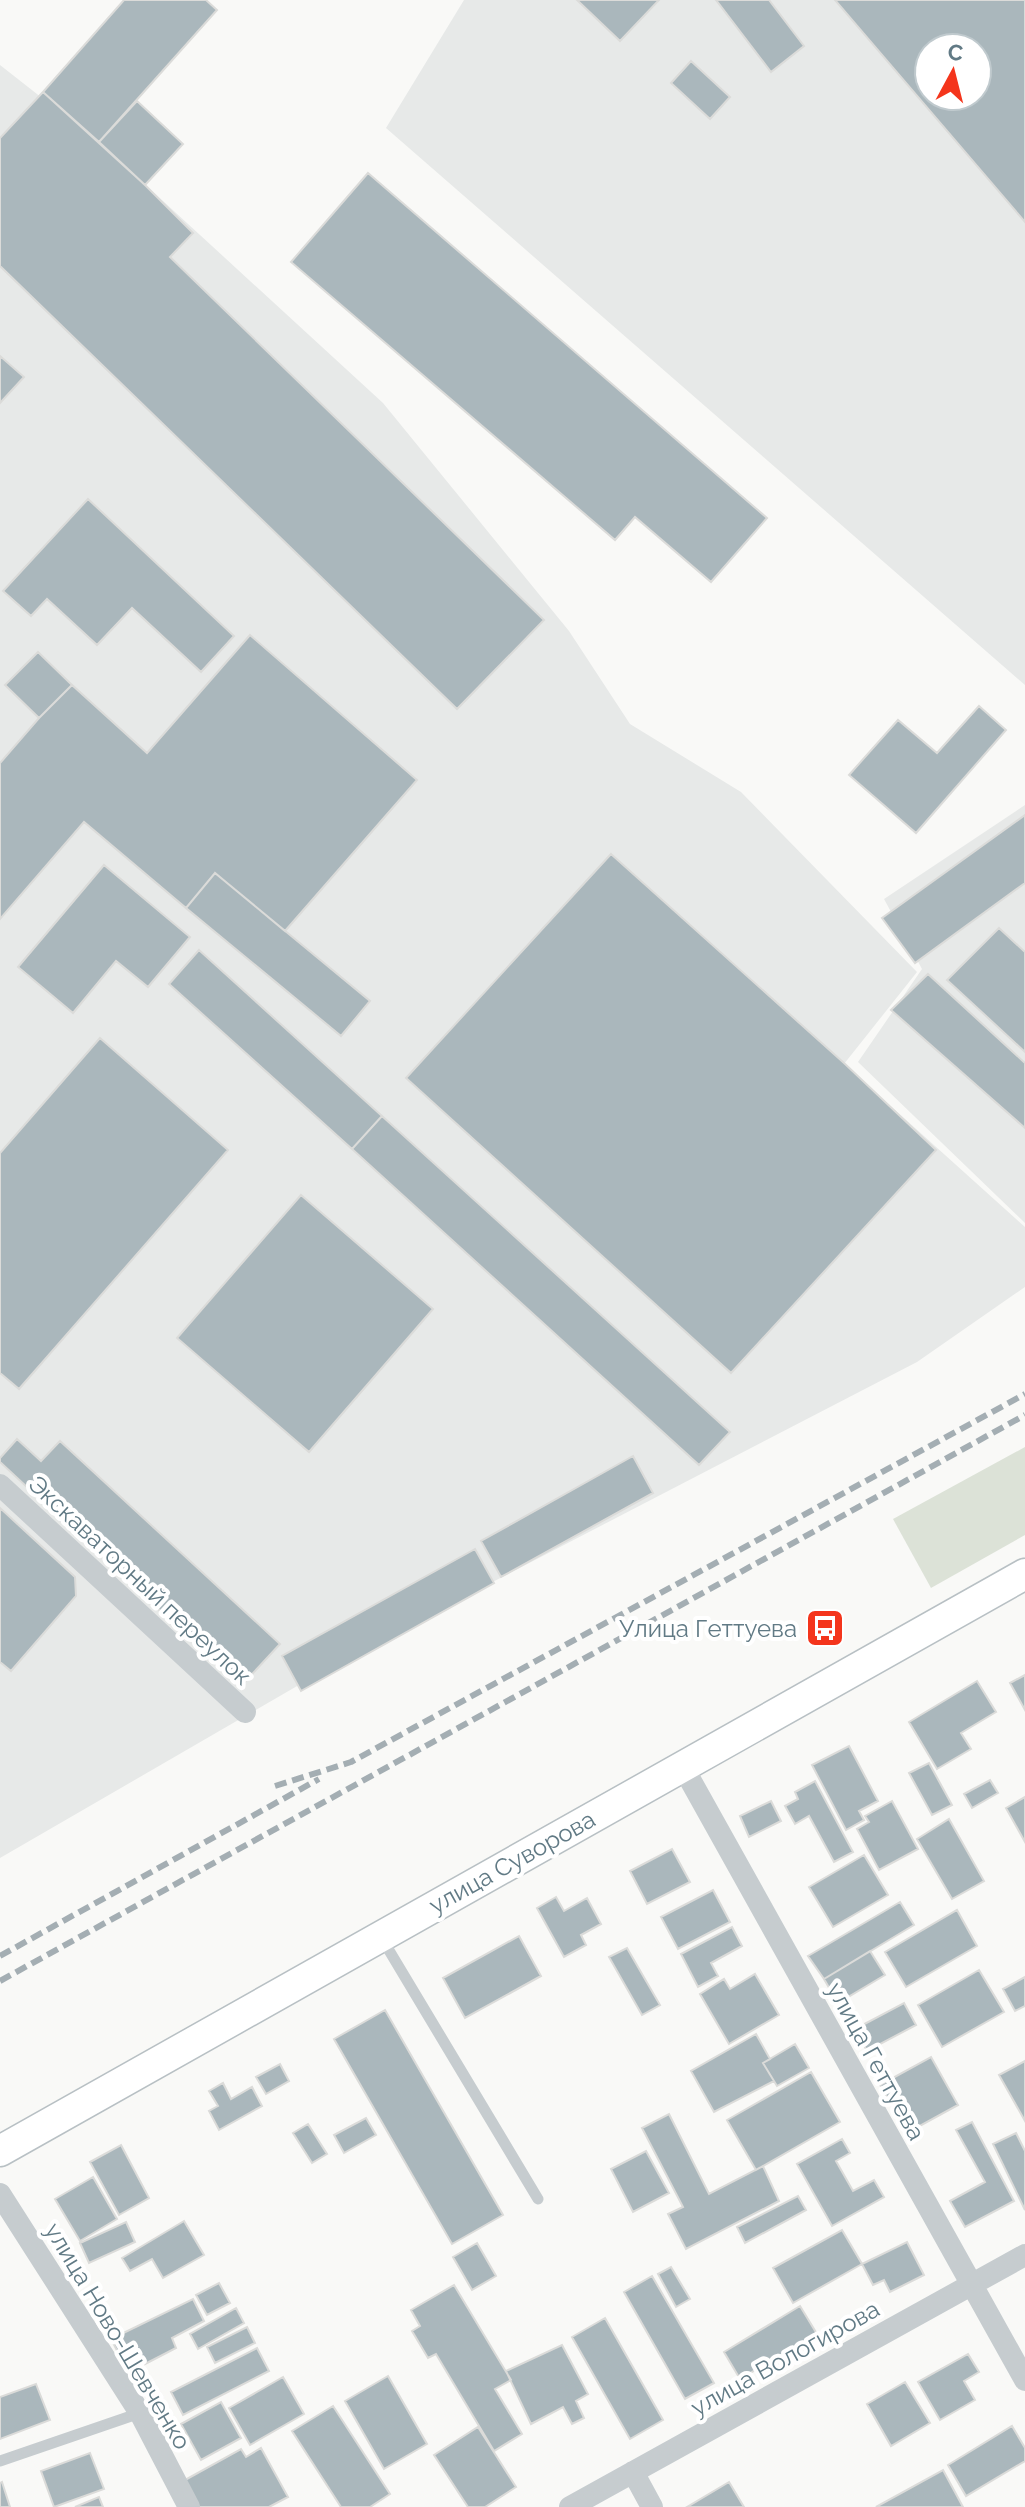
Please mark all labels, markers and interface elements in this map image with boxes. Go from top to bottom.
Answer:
north arrow [913,32,993,112]
text: С [946,38,965,66]
street label: Экскаваторный переулок [23,1469,257,1691]
bus stop icon: Улица Геттуева [804,1607,846,1649]
place label: Улица Геттуева [619,1614,797,1643]
street label: улица Суворова [424,1804,600,1920]
street label: улица Геттуева [821,1977,931,2145]
street label: улица Ново-Шевченко [39,2217,197,2455]
street label: улица Вологирова [686,2294,884,2422]

